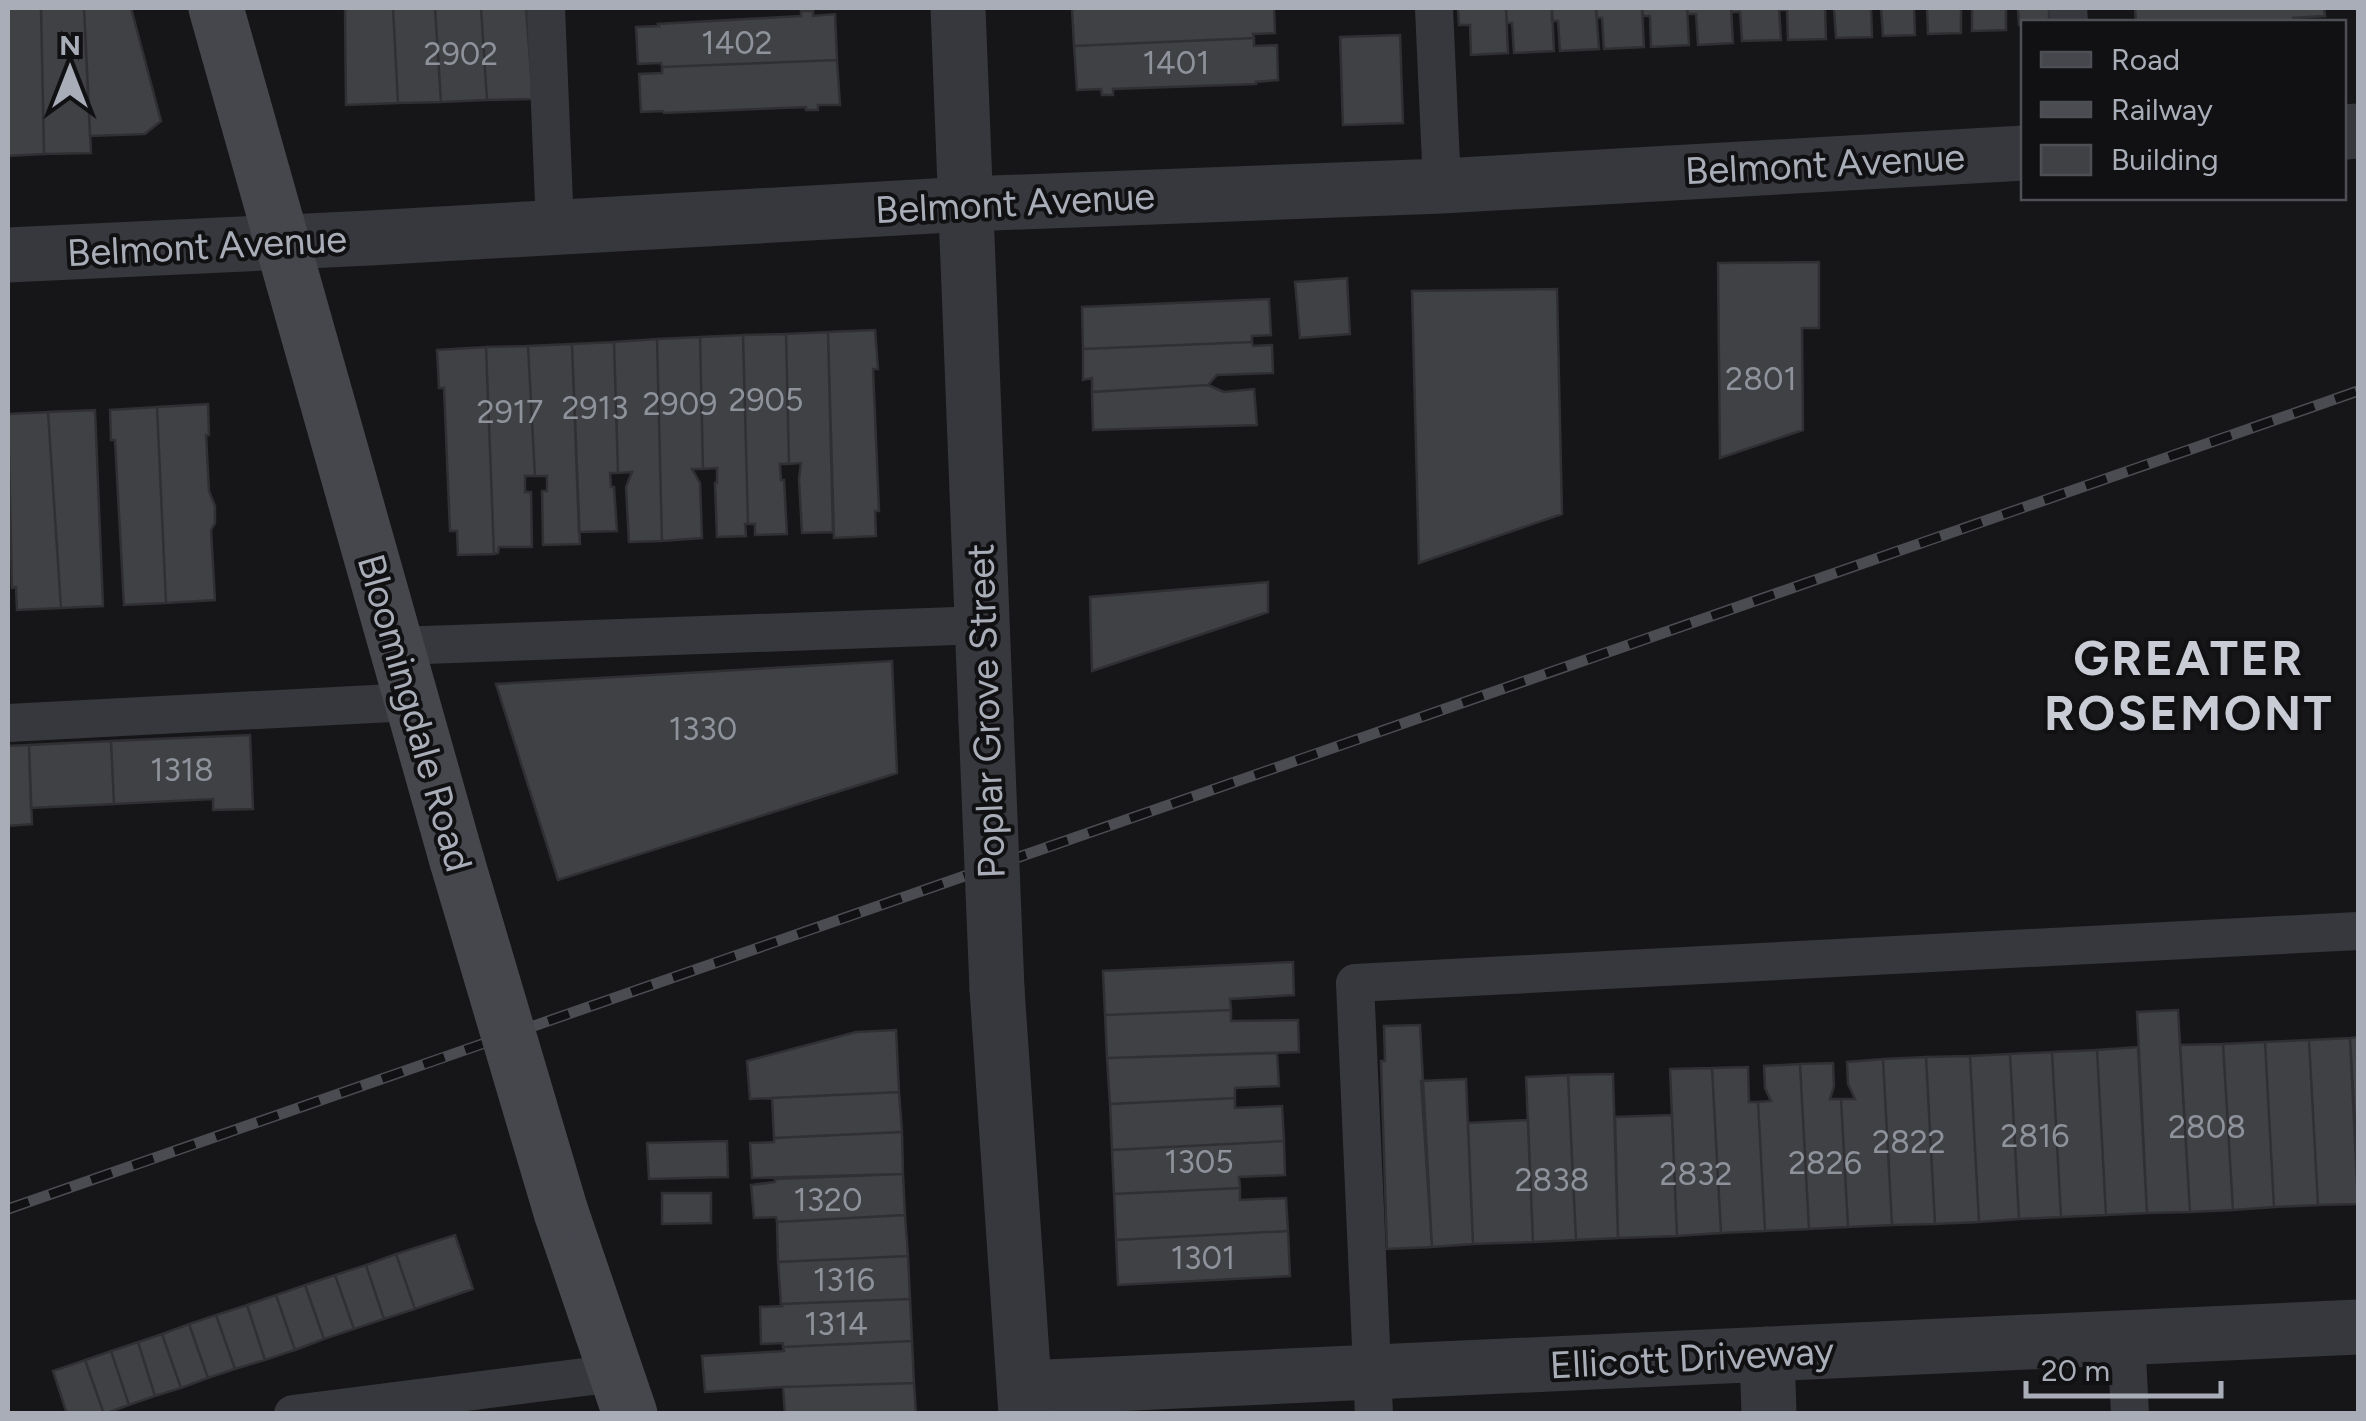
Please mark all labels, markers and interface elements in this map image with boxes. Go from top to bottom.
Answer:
north arrow [20,20,120,120]
legend [2021,20,2346,200]
house number: 1402 [701,24,773,62]
text: N [59,28,81,62]
house number: 2902 [424,35,498,73]
text: Road [2111,41,2180,78]
house number: 1401 [1143,44,1209,82]
text: Railway [2111,91,2213,128]
street label: Belmont Avenue [1684,134,1966,194]
text: Building [2111,141,2219,178]
street label: Belmont Avenue [874,173,1156,233]
street label: Belmont Avenue [66,216,348,276]
house number: 2801 [1725,360,1797,398]
house number: 2905 [729,381,803,419]
house number: 2909 [643,385,717,423]
house number: 2913 [562,389,628,427]
house number: 2917 [477,393,543,431]
street label: Poplar Grove Street [957,543,1015,879]
street label: Bloomingdale Road [348,549,482,877]
district label: GREATER ROSEMONT [2044,629,2334,742]
house number: 1330 [669,710,737,748]
house number: 1318 [150,751,214,789]
house number: 2808 [2168,1108,2246,1146]
house number: 2816 [2001,1117,2069,1155]
house number: 2822 [1872,1123,1946,1161]
house number: 1305 [1164,1143,1234,1181]
house number: 2826 [1788,1144,1862,1182]
house number: 2832 [1660,1155,1732,1193]
house number: 2838 [1515,1161,1589,1199]
house number: 1320 [793,1181,863,1219]
house number: 1301 [1171,1239,1235,1277]
house number: 1316 [813,1261,875,1299]
house number: 1314 [804,1305,868,1343]
street label: Ellicott Driveway [1549,1328,1835,1388]
scale bar [2026,1336,2221,1398]
text: 20 m [2041,1352,2110,1389]

